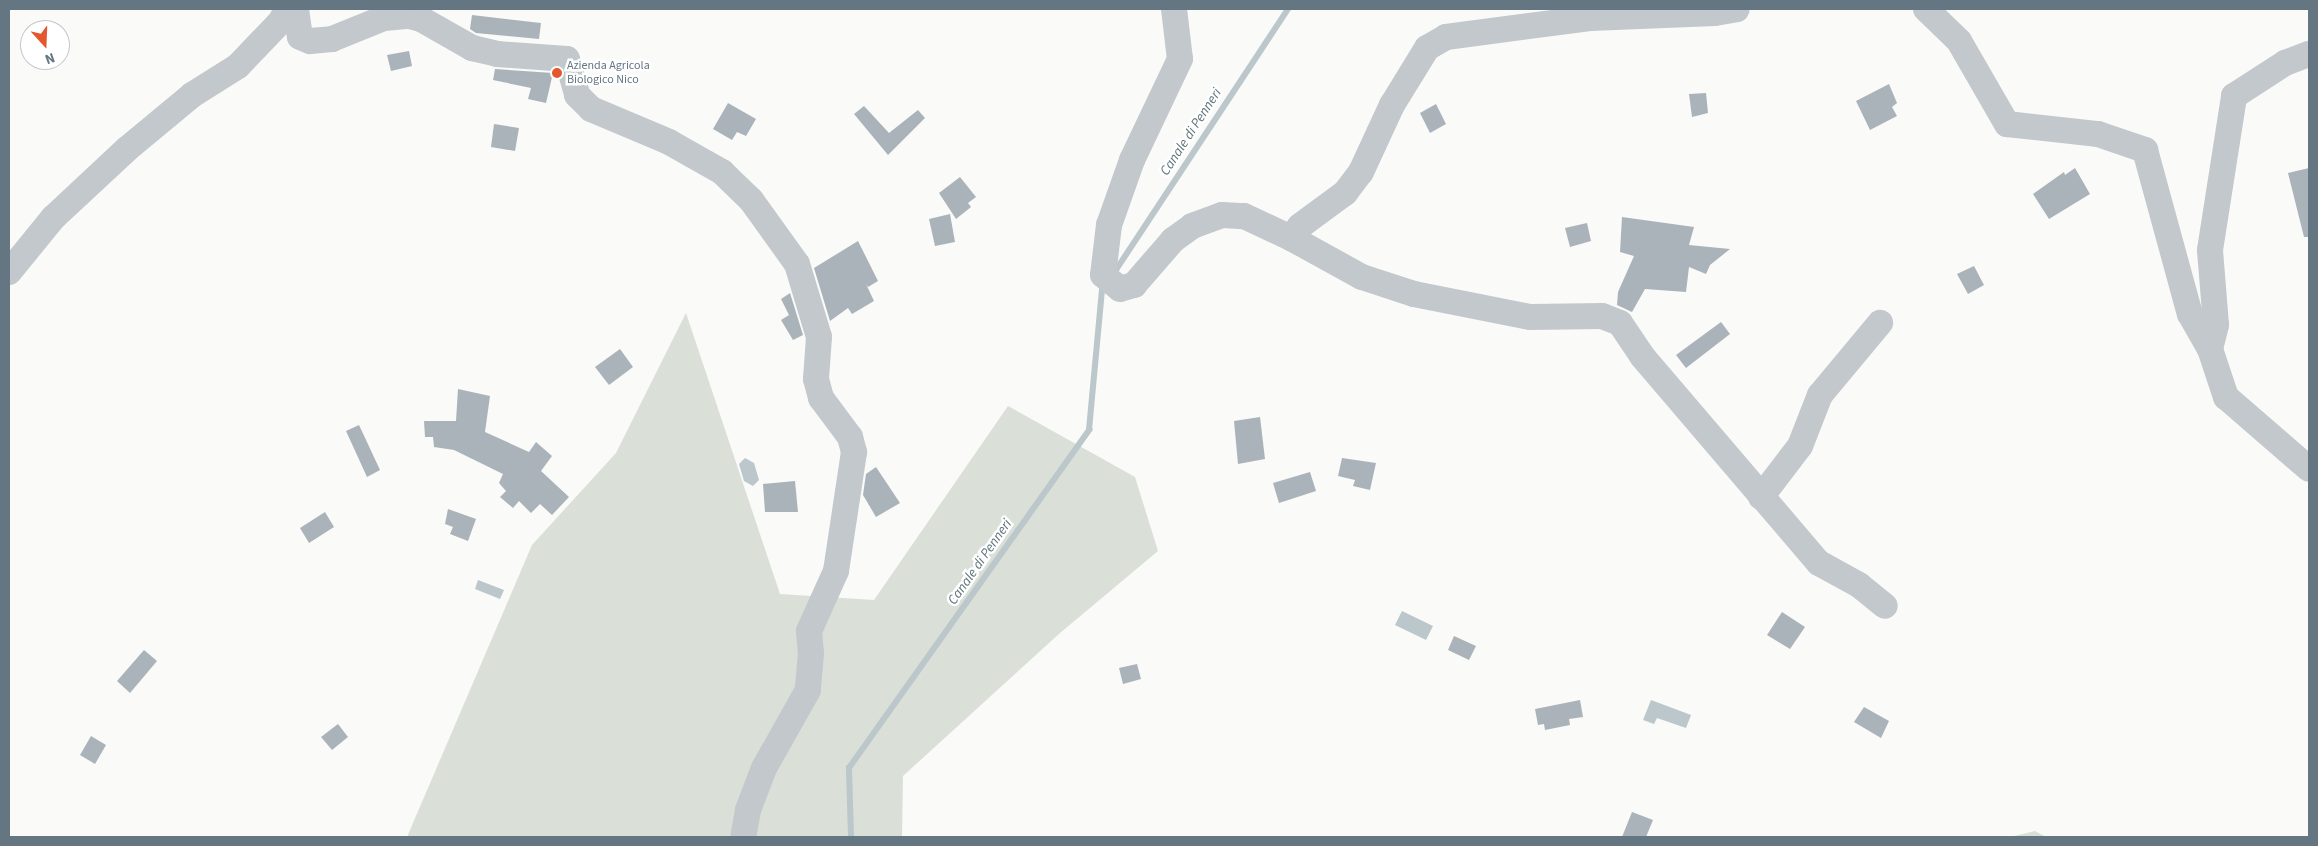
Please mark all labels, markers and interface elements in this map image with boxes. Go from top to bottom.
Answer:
north arrow [20,20,70,70]
text: N [42,47,58,69]
place label: Azienda Agricola Biologico Nico [567,59,650,87]
marker: Azienda Agricola Biologico Nico [551,67,563,79]
water label: Canale di Penneri [1157,85,1225,179]
water label: Canale di Penneri [944,516,1016,608]

